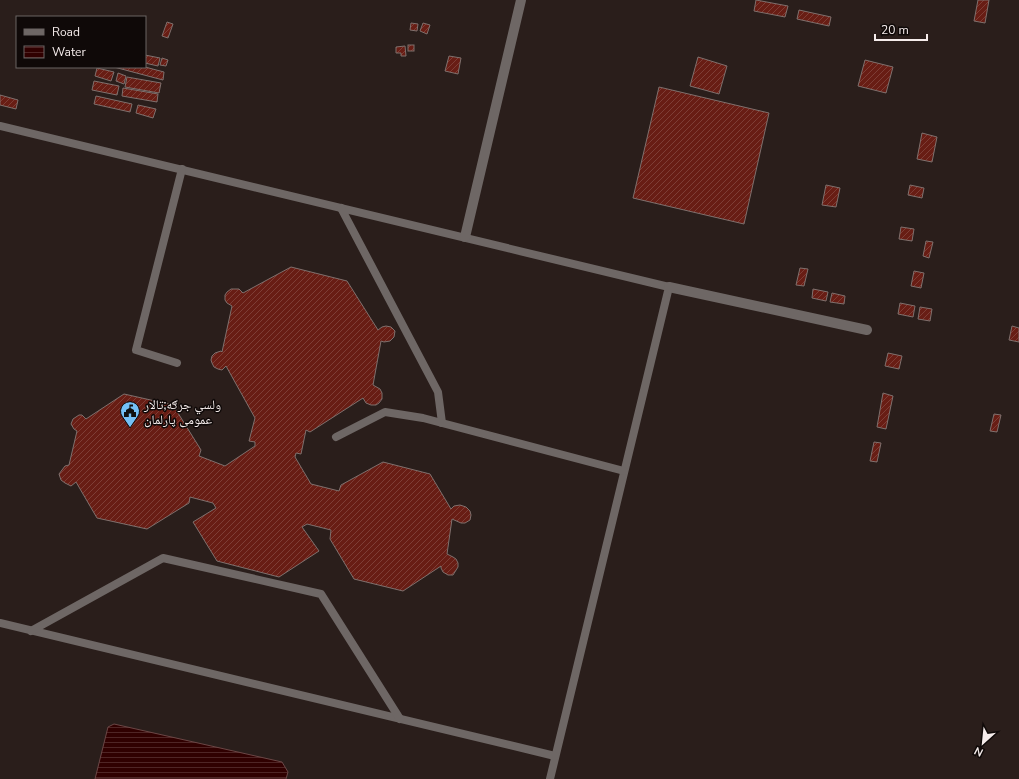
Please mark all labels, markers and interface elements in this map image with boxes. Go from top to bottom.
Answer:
legend [16,16,146,68]
scale bar [875,16,927,42]
text: 20 m [881,22,909,38]
text: Road [52,24,80,40]
text: Water [52,44,86,60]
place label: ولسي جرګه;تالار عمومی پارلمان [143,396,221,429]
public building icon: ولسي جرګه;تالار عمومی پارلمان [119,400,141,428]
north arrow [963,723,1003,763]
text: N [972,743,986,760]

